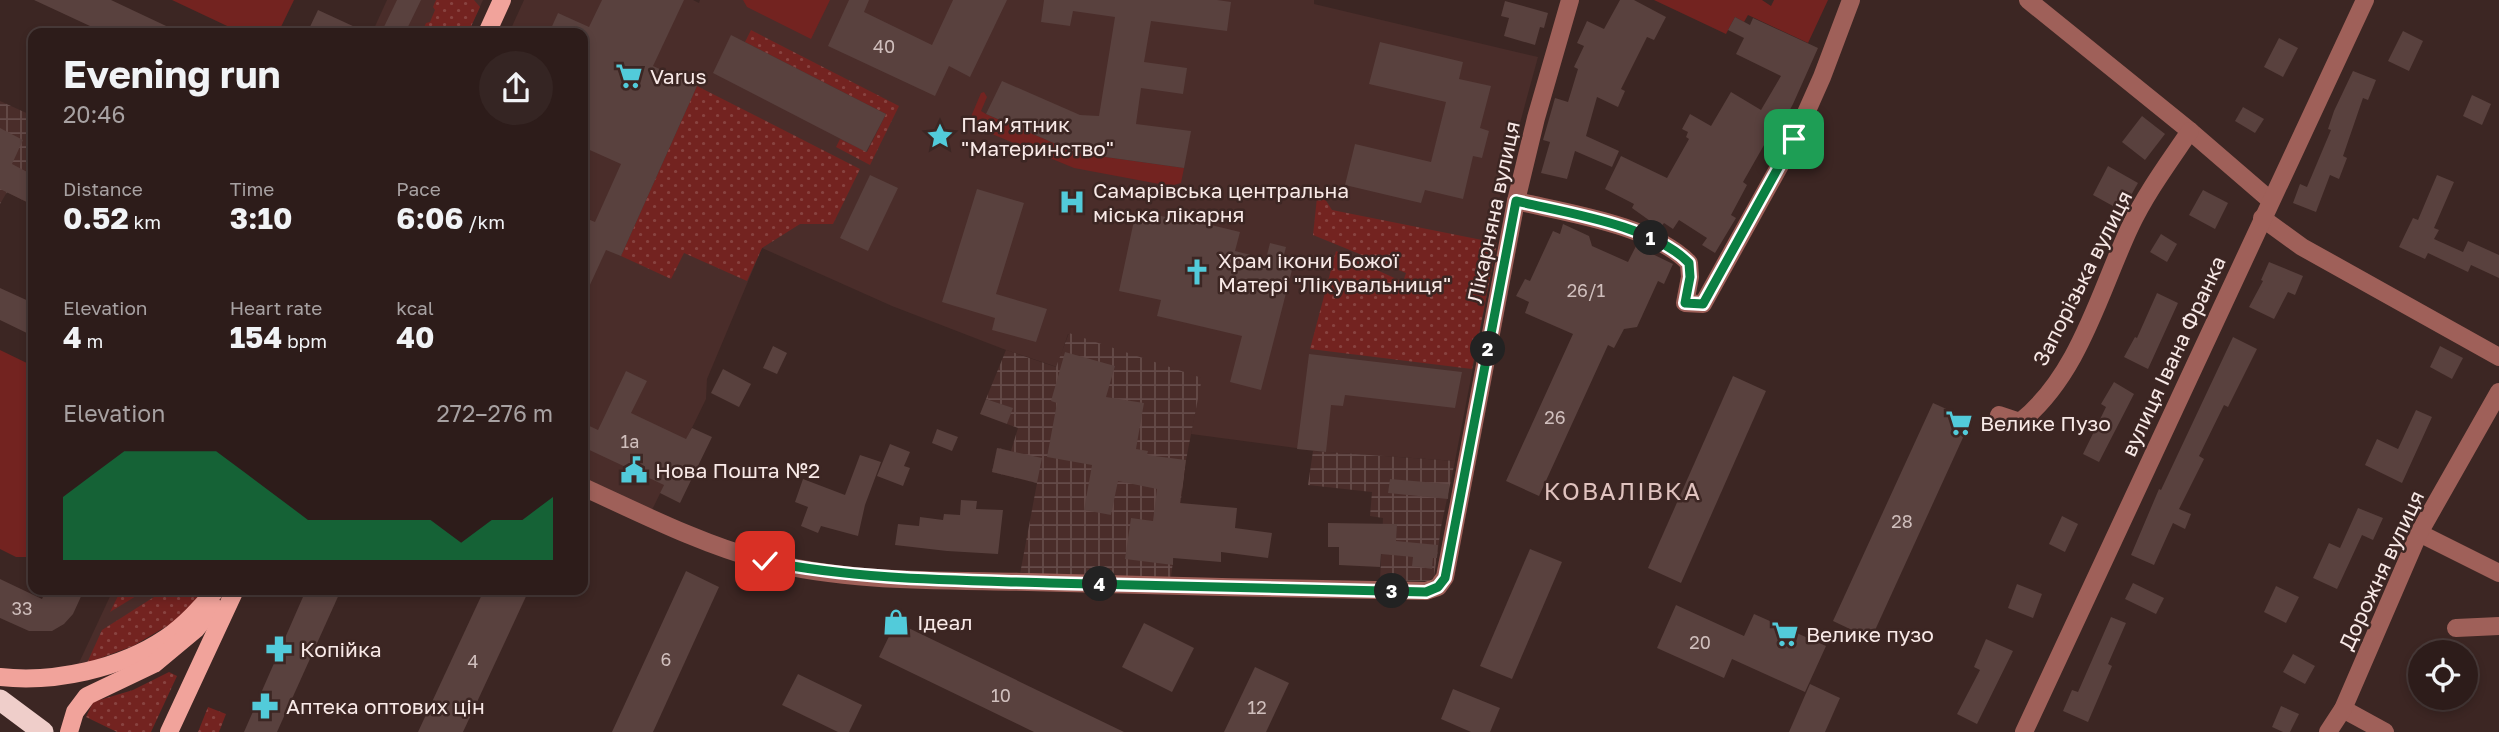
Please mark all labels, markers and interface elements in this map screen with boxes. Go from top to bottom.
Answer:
house number: 40 [873,35,895,57]
text: Evening run [63,51,281,96]
button: share [479,51,553,125]
supermarket icon: Varus [614,61,644,91]
place label: Varus [650,63,707,89]
text: 20:46 [63,100,125,128]
pin [1764,109,1824,169]
place label: Пам’ятник "Материнство" [961,111,1114,161]
street label: Лікарняна вулиця [1461,119,1525,305]
icon: arrive [1775,120,1813,158]
place icon: Пам’ятник "Материнство" [925,121,955,151]
text: Distance [63,177,143,200]
text: Time [230,177,274,200]
text: Pace [396,177,441,200]
place label: Самарівська центральна міська лікарня [1093,177,1349,227]
street label: Запорізька вулиця [2027,186,2137,370]
hospital icon: Самарівська центральна міська лікарня [1057,187,1087,217]
text: 0.52 [63,200,129,236]
text: 3:10 [230,200,293,236]
text: 6:06 [396,200,464,236]
text: km [129,210,161,233]
text: /km [464,210,505,233]
pin: 1 [1634,220,1668,256]
text: 1 [1646,226,1655,249]
place label: Храм ікони Божої Матері "Лікувальниця" [1218,247,1451,297]
street label: вулиця Івана Франка [2115,252,2231,460]
church icon: Храм ікони Божої Матері "Лікувальниця" [1182,257,1212,287]
house number: 26/1 [1567,279,1606,301]
text: Elevation [63,296,148,319]
text: Heart rate [230,296,322,319]
text: kcal [396,296,434,319]
text: 4 [63,319,82,355]
text: 154 [230,319,282,355]
text: 40 [396,319,435,355]
text: m [82,329,103,352]
text: bpm [282,329,327,352]
pin: 2 [1470,332,1506,366]
text: 2 [1482,337,1493,360]
text: Elevation [63,399,165,427]
text: 272–276 m [436,399,553,427]
house number: 26 [1544,406,1566,428]
supermarket icon: Велике Пузо [1944,408,1974,438]
place label: Велике Пузо [1980,410,2111,436]
house number: 1а [621,430,639,452]
public building icon: Нова Пошта №2 [619,455,649,485]
place label: Нова Пошта №2 [655,457,820,483]
district label: КОВАЛІВКА [1544,476,1702,505]
street label: Дорожня вулиця [2333,486,2429,654]
house number: 28 [1891,510,1913,532]
pin [735,531,795,591]
icon: check [746,542,784,580]
pin: 4 [1082,566,1118,602]
text: 4 [1094,572,1105,595]
pin: 3 [1374,574,1410,608]
text: 3 [1386,579,1397,602]
house number: 33 [11,597,33,619]
shop icon: Ідеал [881,607,911,637]
place label: Ідеал [917,609,973,635]
supermarket icon: Велике пузо [1770,619,1800,649]
place label: Велике пузо [1806,621,1934,647]
house number: 20 [1689,631,1711,653]
pharmacy icon: Копійка [264,634,294,664]
place label: Копійка [300,636,382,662]
map controls [2408,640,2478,710]
button: locate [2408,640,2478,710]
house number: 6 [661,648,671,670]
house number: 4 [468,650,479,672]
house number: 10 [991,684,1011,706]
pharmacy icon: Аптека оптових цін [250,691,280,721]
place label: Аптека оптових цін [286,693,485,719]
house number: 12 [1247,696,1267,718]

